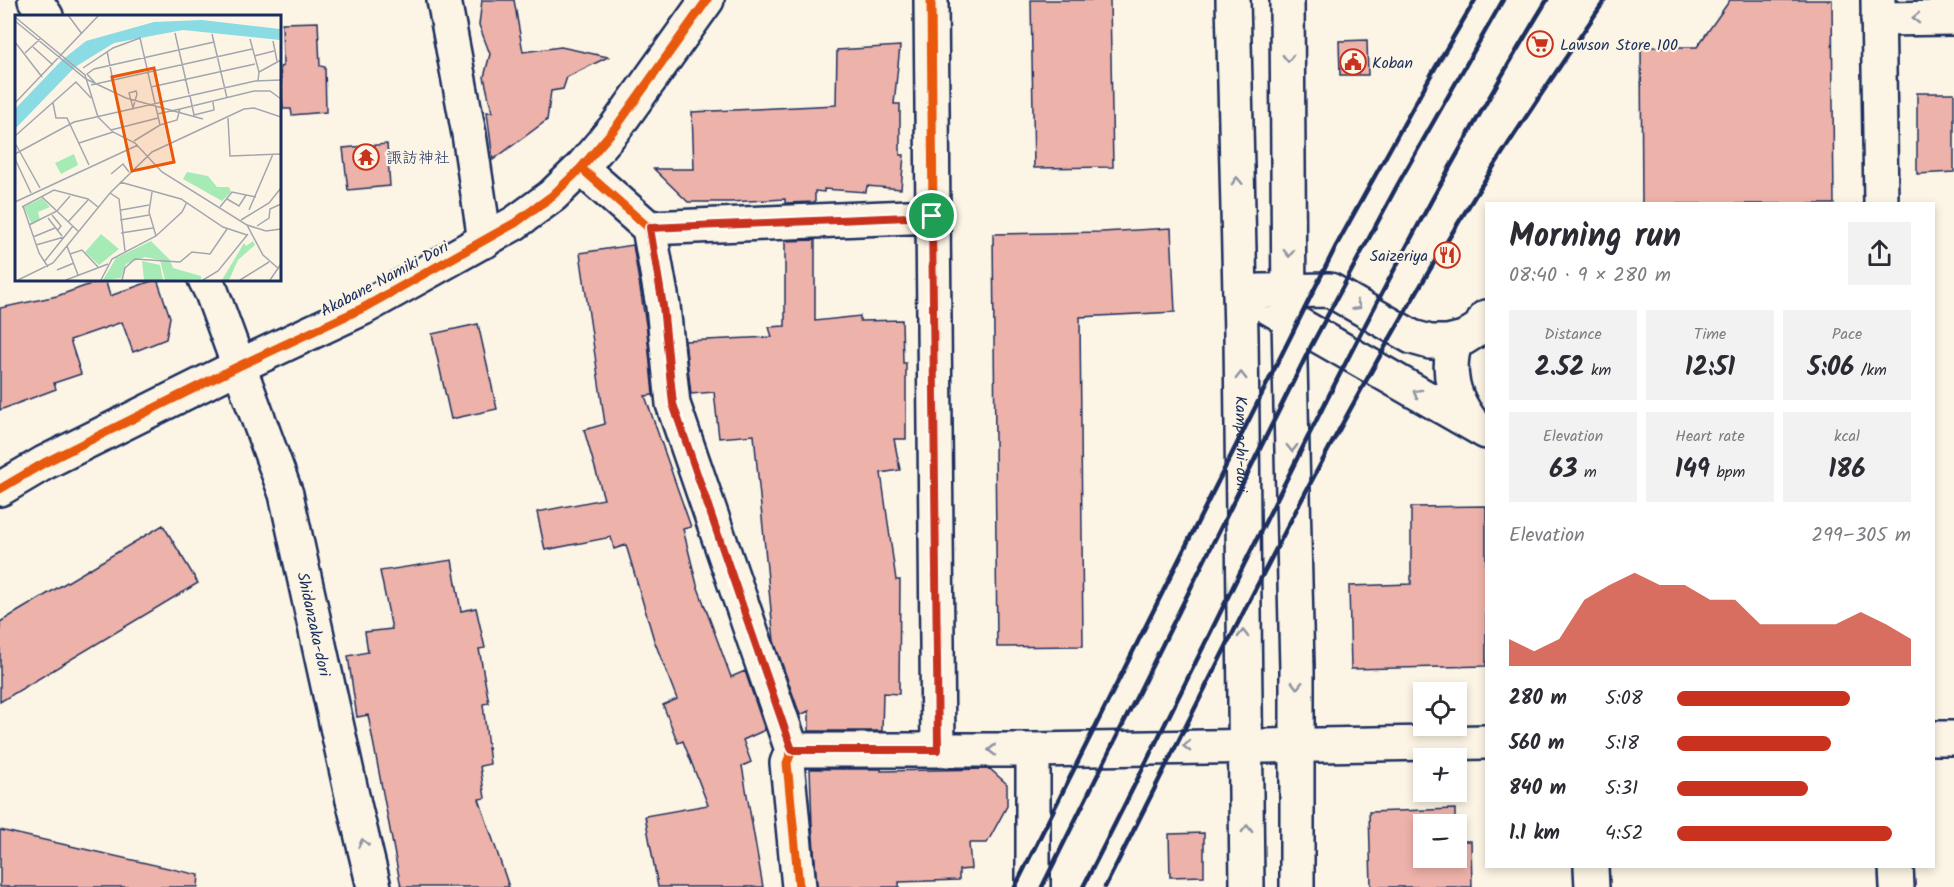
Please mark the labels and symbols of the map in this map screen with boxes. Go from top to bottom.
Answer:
one-way arrow [1912,12,1921,24]
inset map [15,15,280,280]
supermarket icon: Lawson Store 100 [1525,29,1555,59]
place label: Lawson Store 100 [1560,33,1678,58]
public building icon: Koban [1338,47,1368,77]
place label: Koban [1372,51,1413,76]
one-way arrow [1282,54,1294,63]
temple icon: 諏訪神社 [351,142,381,172]
place label: 諏訪神社 [386,146,450,171]
one-way arrow [1231,176,1243,185]
pin [906,190,957,241]
street label: Akabane Namiki Dori [316,234,454,324]
restaurant icon: Saizeriya [1432,240,1462,270]
place label: Saizeriya [1370,244,1428,269]
one-way arrow [1282,249,1295,258]
one-way arrow [1351,298,1361,310]
one-way arrow [1235,371,1247,380]
one-way arrow [1413,389,1423,400]
street label: Kampachi-dori [1228,396,1254,493]
one-way arrow [1286,444,1298,453]
street label: Shidanzaka-dori [289,570,337,680]
one-way arrow [1237,629,1249,638]
one-way arrow [1291,681,1303,690]
one-way arrow [1183,740,1192,752]
one-way arrow [988,744,997,756]
one-way arrow [1241,824,1253,833]
one-way arrow [358,839,371,849]

